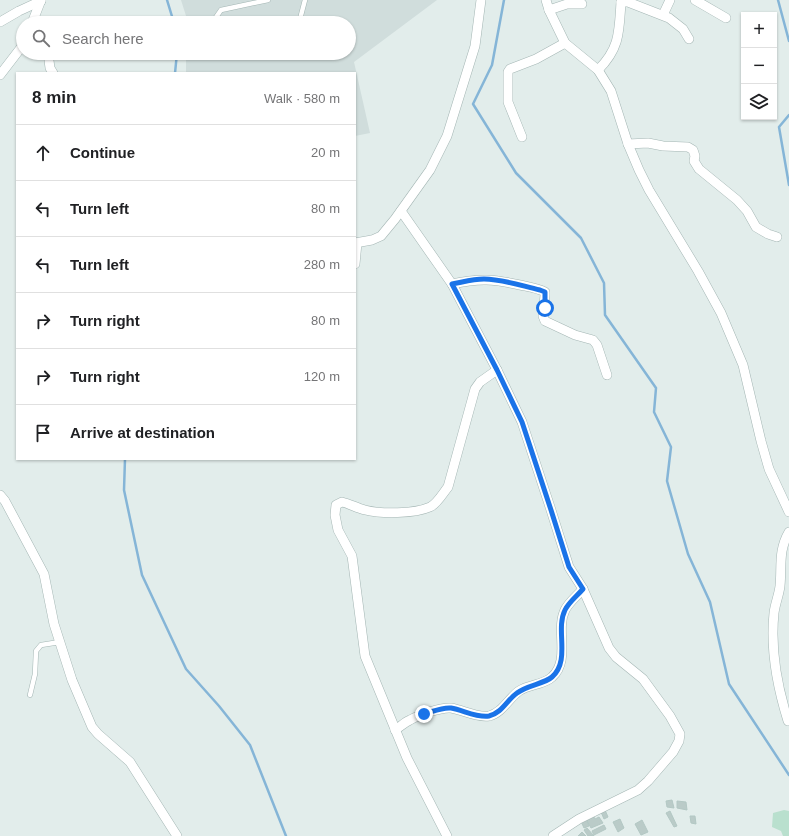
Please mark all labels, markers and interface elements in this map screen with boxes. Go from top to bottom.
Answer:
map controls [741,12,777,120]
button: + [741,12,777,48]
search box [16,16,356,60]
icon: search [30,27,52,49]
text: Search here [62,30,144,47]
button: − [741,48,777,84]
button: layers [741,84,777,120]
text: 8 min [32,88,76,107]
text: Walk · 580 m [264,91,340,106]
icon: ahead [32,142,54,164]
text: Continue [70,144,135,161]
text: 20 m [311,145,340,160]
icon: left [32,198,54,220]
text: Turn left [70,200,129,217]
text: 80 m [311,201,340,216]
icon: left [32,254,54,276]
text: Turn left [70,256,129,273]
text: 280 m [304,257,340,272]
route start [536,299,554,317]
icon: right [32,310,54,332]
text: Turn right [70,312,140,329]
text: 80 m [311,313,340,328]
icon: right [32,366,54,388]
text: Turn right [70,368,140,385]
text: 120 m [304,369,340,384]
icon: arrive [32,422,54,444]
text: Arrive at destination [70,424,215,441]
route end [415,705,433,723]

